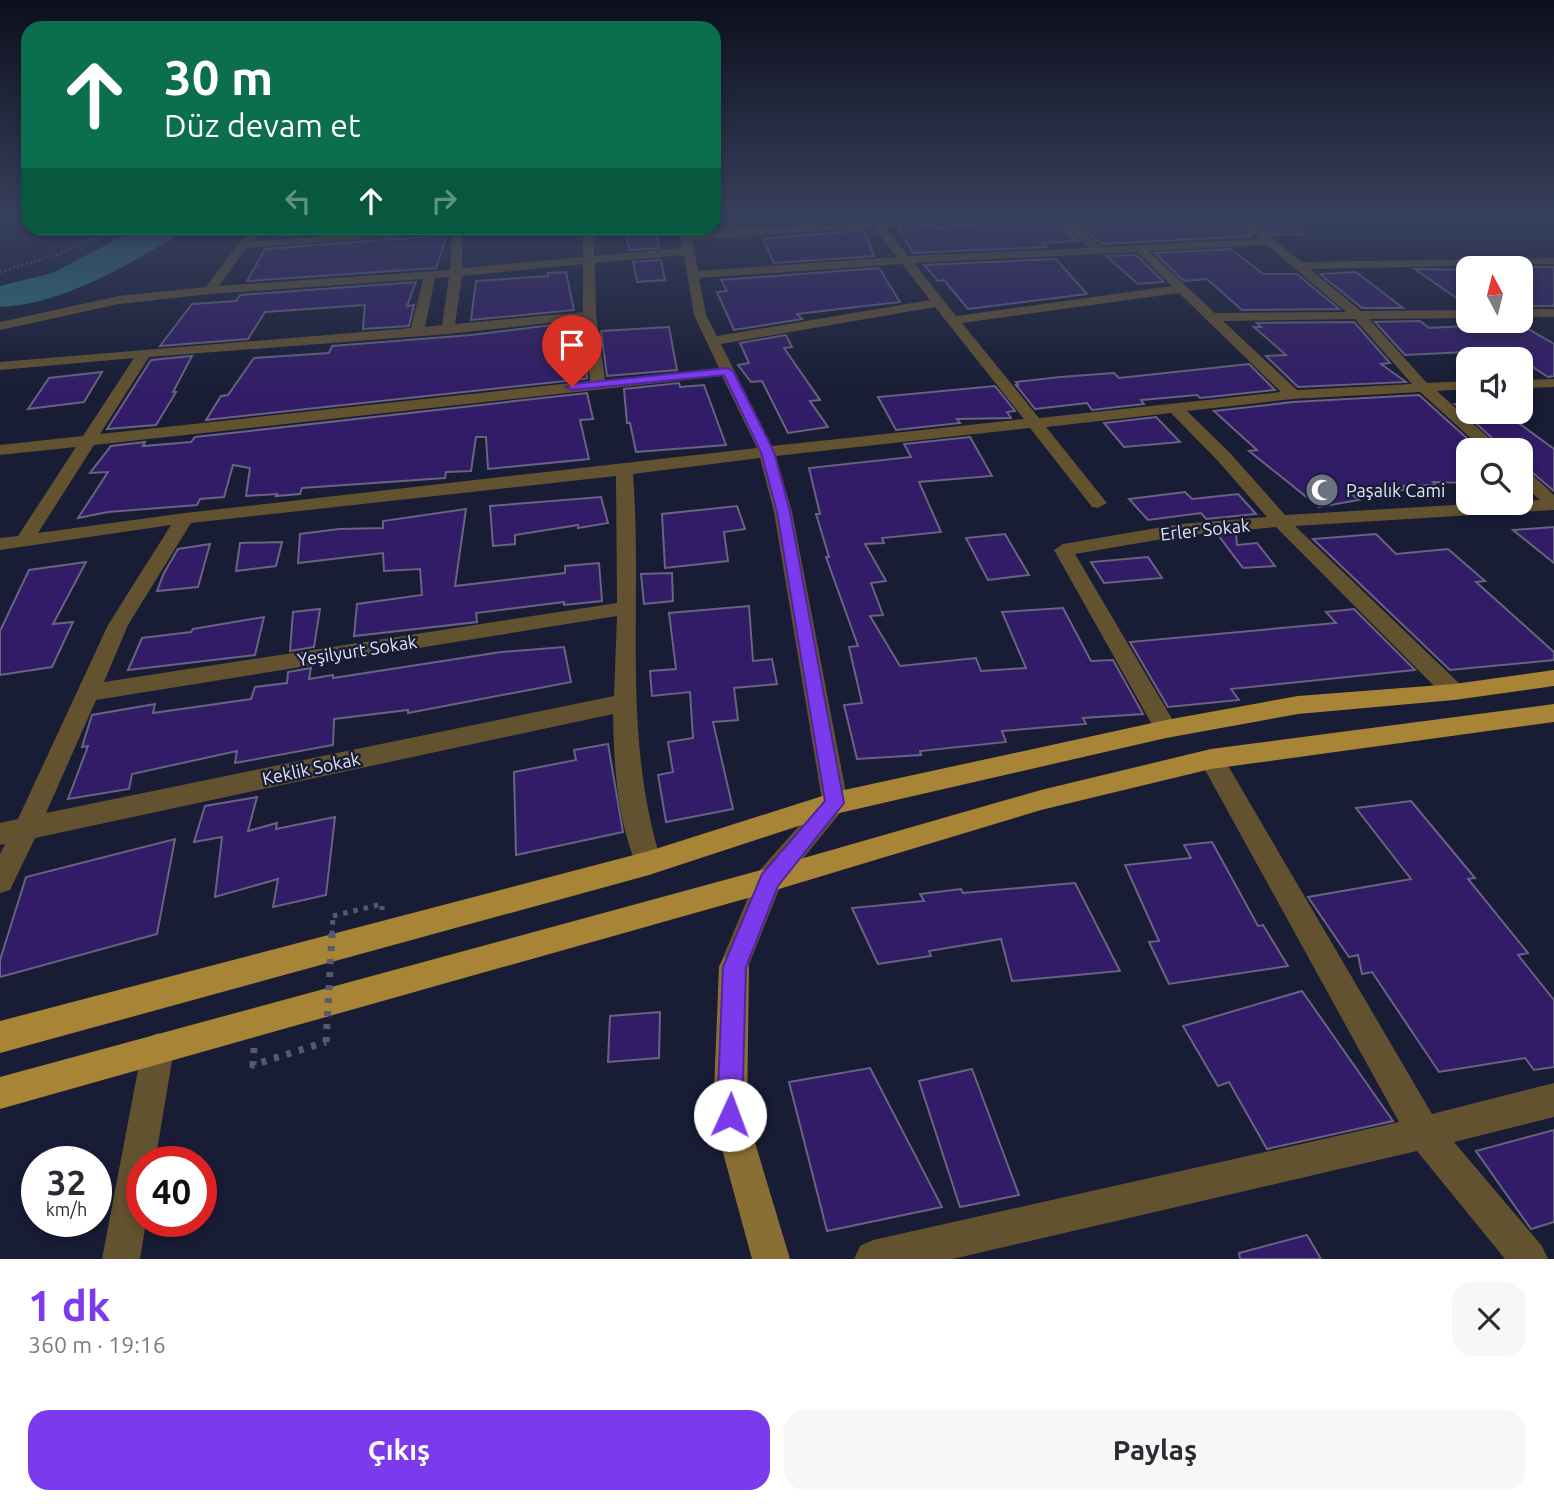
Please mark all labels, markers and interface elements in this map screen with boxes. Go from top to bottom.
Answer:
icon: ahead [49,49,140,140]
text: 30 m [164,49,273,104]
text: Düz devam et [164,107,361,143]
icon: left [279,182,317,220]
icon: ahead [352,182,390,220]
icon: right [425,182,463,220]
north arrow [1456,256,1533,332]
map controls [1456,256,1533,515]
pin [542,315,602,387]
icon: arrive [553,326,591,364]
button: sound [1456,347,1533,424]
button: search [1456,438,1533,515]
mosque icon: Paşalık Cami [1303,471,1341,509]
place label: Paşalık Cami [1346,480,1445,500]
street label: Erler Sokak [1159,514,1251,544]
street label: Yeşilyurt Sokak [296,631,418,669]
street label: Keklik Sokak [260,748,362,788]
position arrow [693,1078,767,1152]
speed limit sign: 40 [126,1146,217,1237]
text: 32 [47,1162,86,1202]
text: km/h [46,1199,87,1219]
text: 1 dk [28,1282,110,1329]
button: close [1452,1282,1526,1356]
text: 360 m · 19:16 [28,1332,166,1357]
button: Çıkış [28,1410,770,1490]
button: Paylaş [784,1410,1526,1490]

